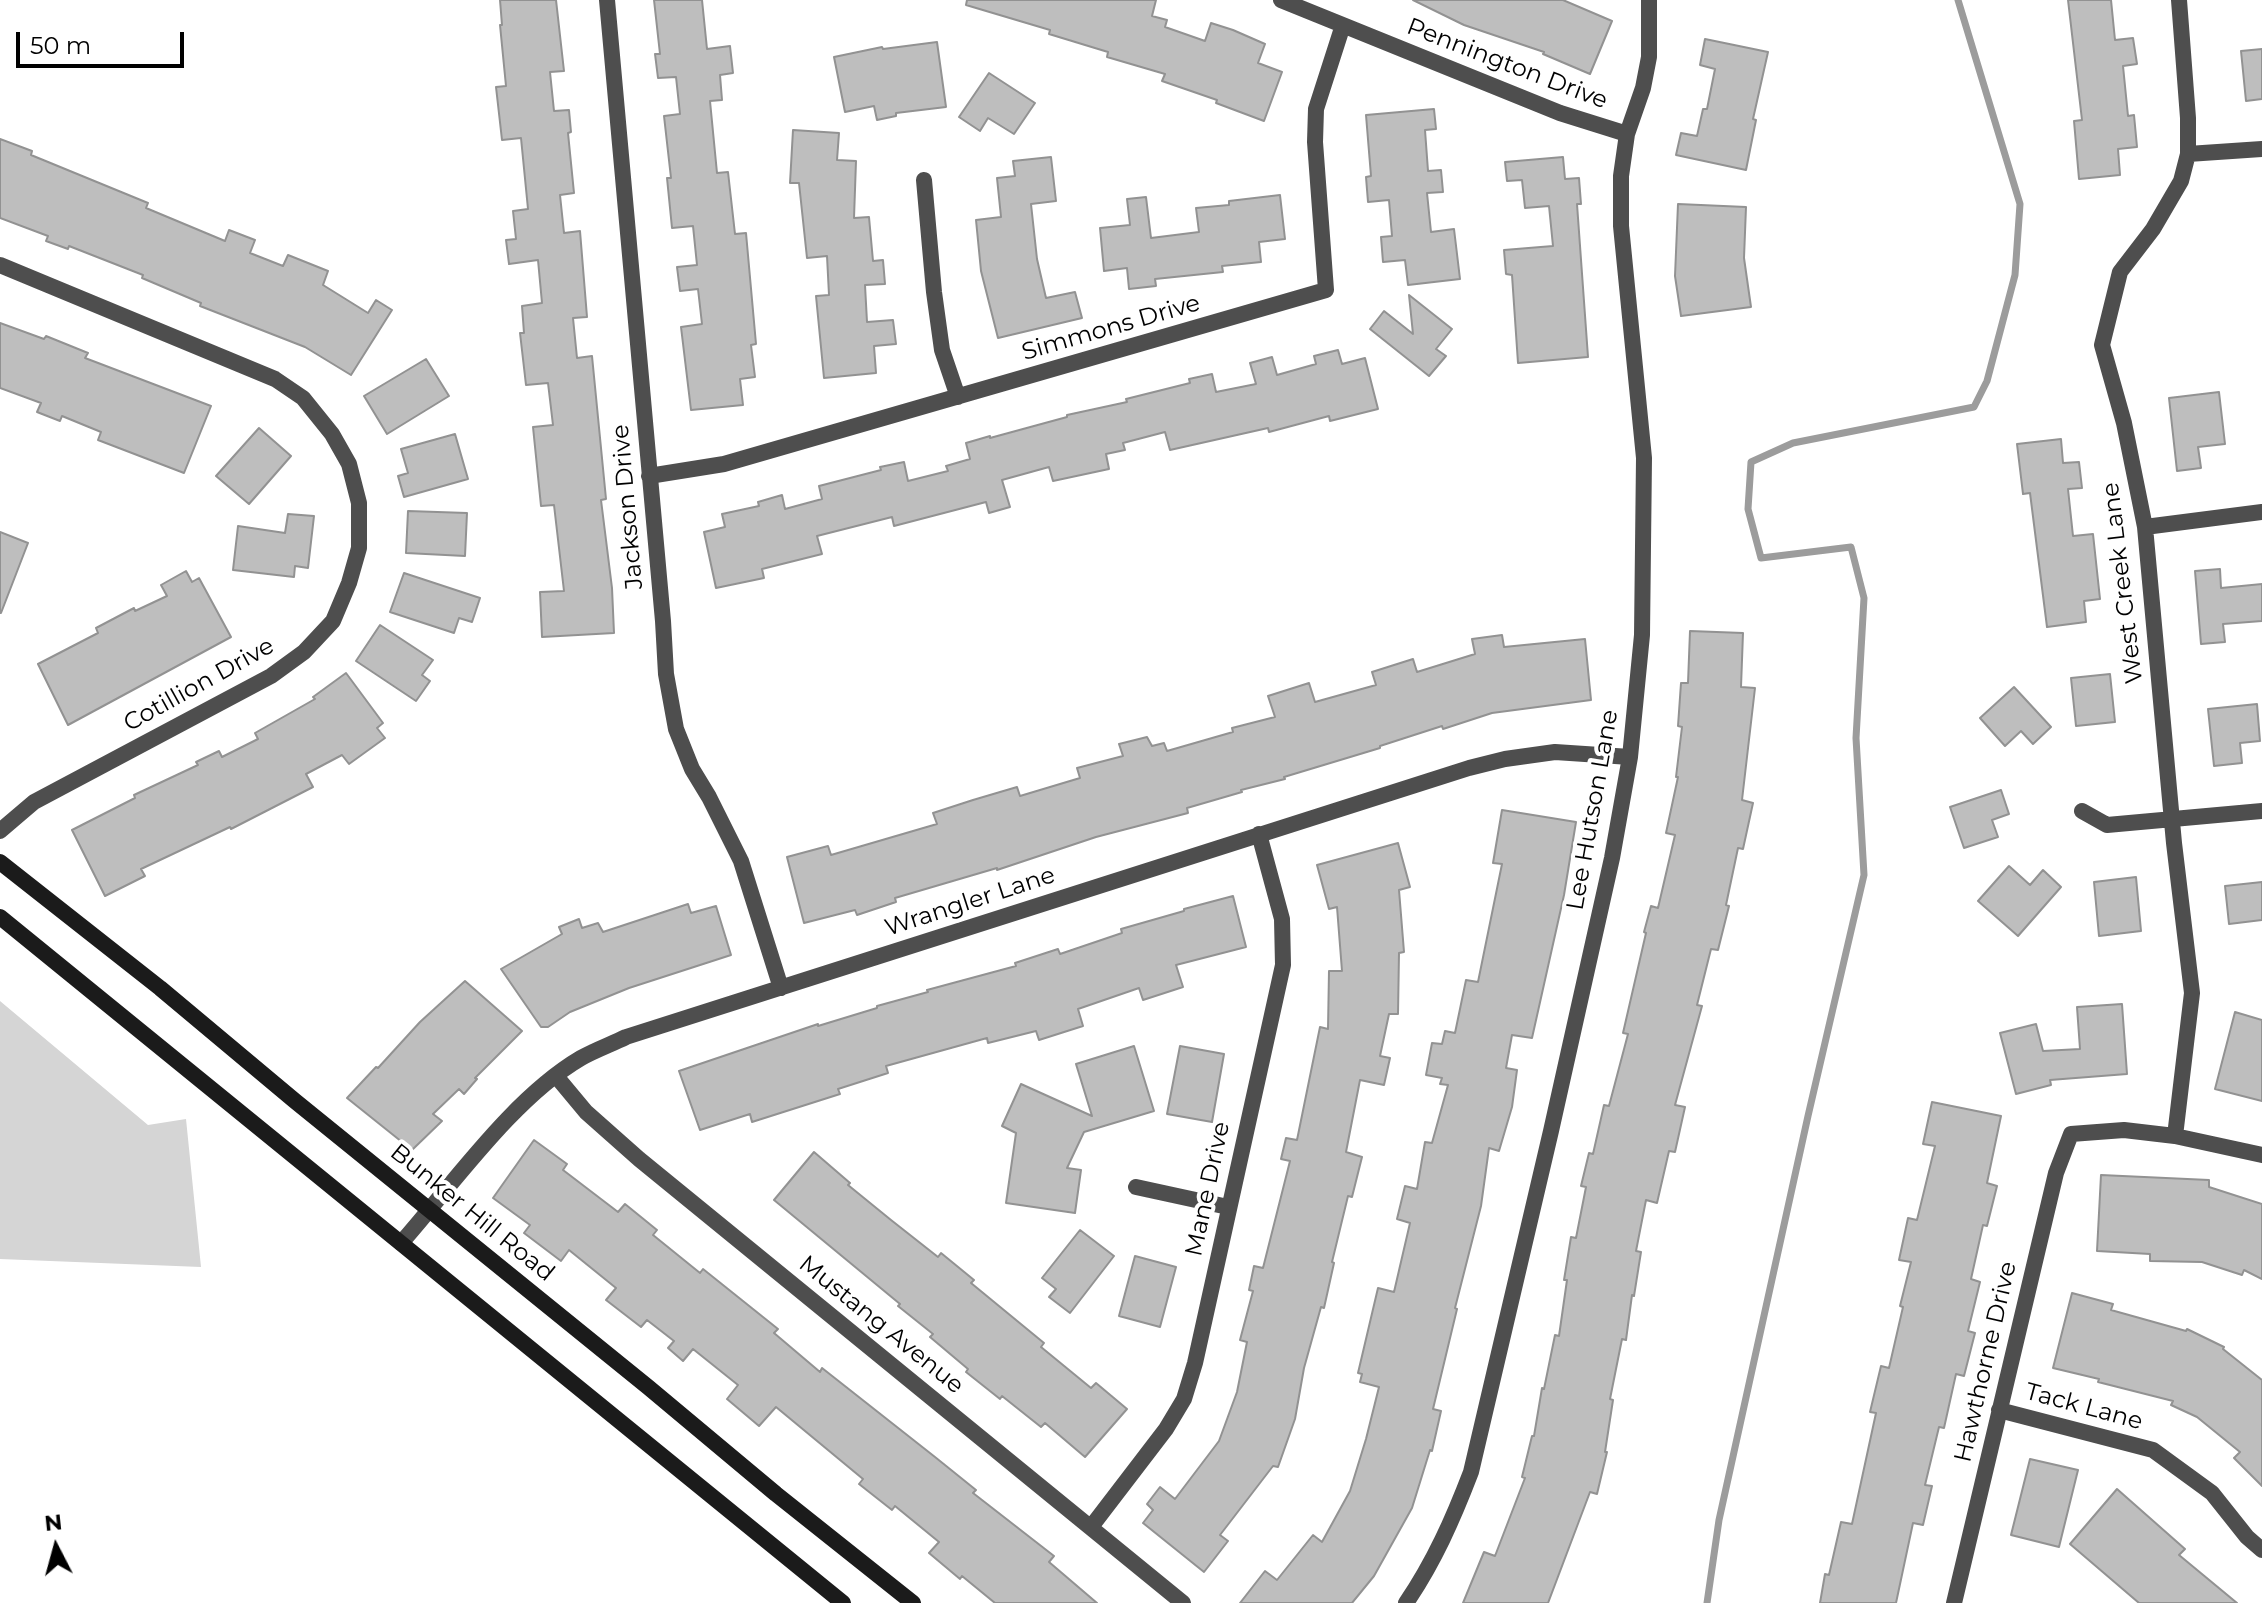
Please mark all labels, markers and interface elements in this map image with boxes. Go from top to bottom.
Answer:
street label: Pennington Drive [1403,12,1611,116]
scale bar [20,16,188,66]
text: 50 m [30,31,91,60]
street label: Simmons Drive [1018,289,1204,367]
street label: Jackson Drive [606,423,650,591]
street label: West Creek Lane [2096,481,2150,685]
street label: Cotillion Drive [119,632,279,738]
street label: Lee Hutson Lane [1561,708,1625,912]
street label: Wrangler Lane [881,861,1059,943]
street label: Mane Drive [1180,1119,1236,1259]
street label: Bunker Hill Road [384,1138,560,1288]
street label: Mustang Avenue [793,1250,969,1400]
street label: Hawthorne Drive [1949,1259,2023,1465]
street label: Tack Lane [2022,1378,2146,1436]
north arrow [16,1507,96,1587]
text: N [43,1508,64,1537]

